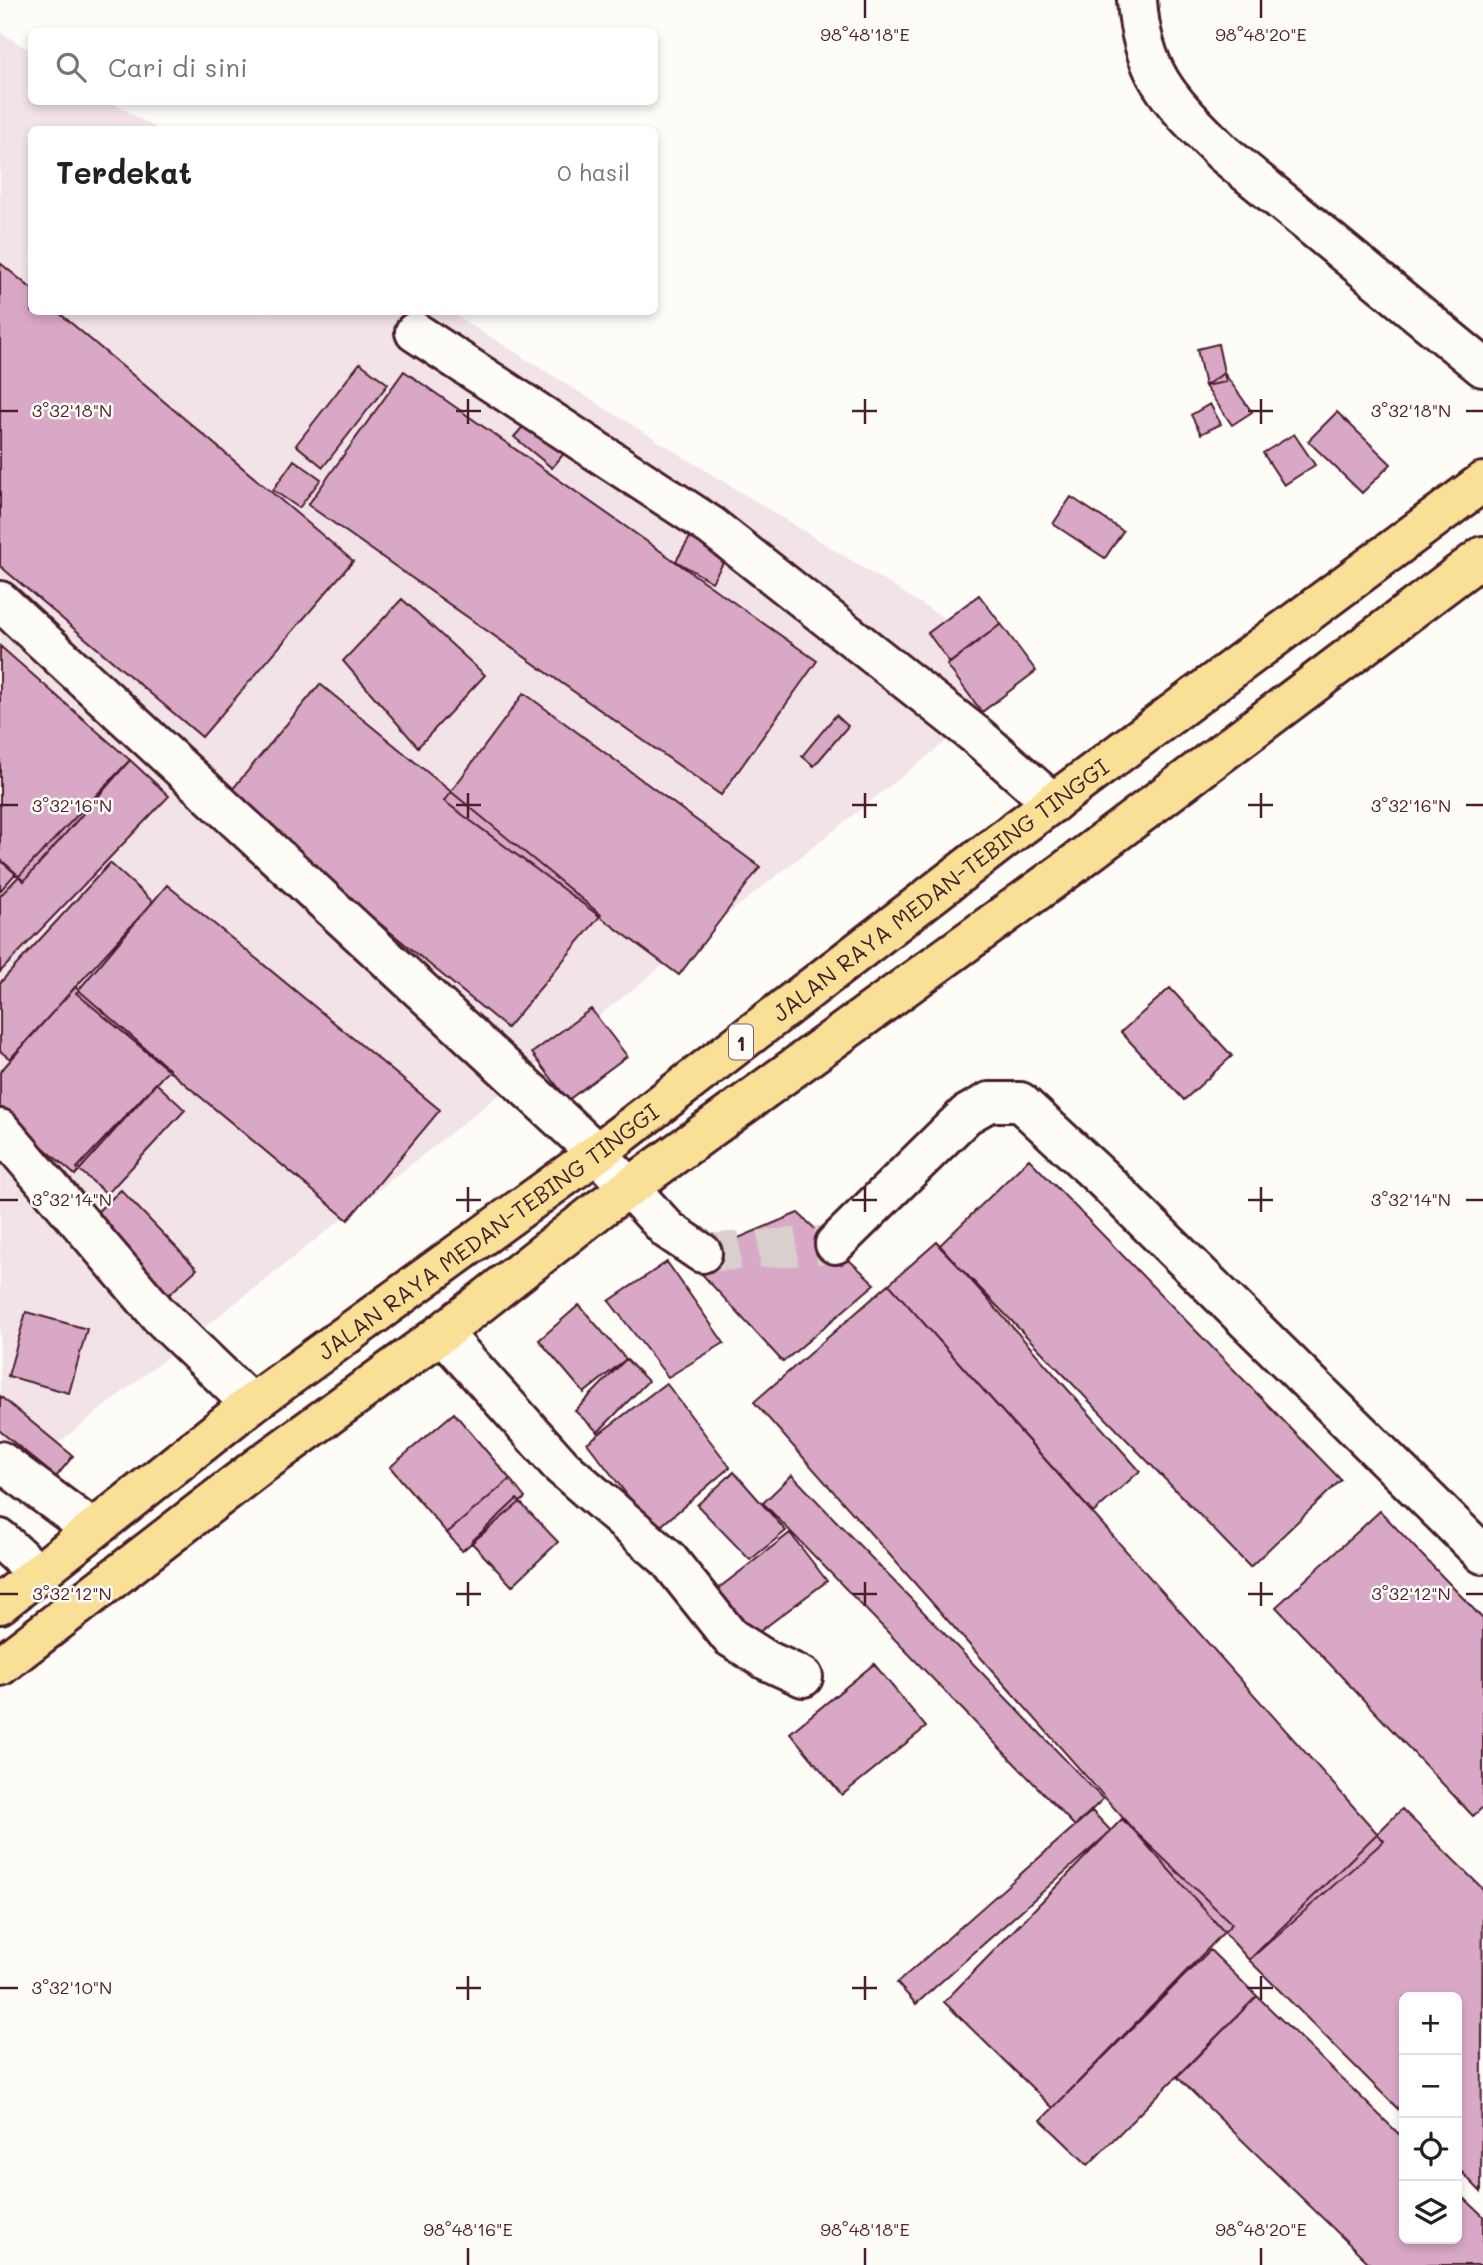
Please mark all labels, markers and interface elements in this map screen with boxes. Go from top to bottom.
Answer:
text: 98°48'18"E [820,22,910,46]
text: 98°48'20"E [1215,22,1307,46]
search box [28,28,658,105]
icon: search [52,48,90,86]
text: Cari di sini [108,50,248,84]
text: Terdekat [56,152,192,192]
text: 0 hasil [557,157,630,187]
text: 3°32'18"N [32,398,112,422]
text: 3°32'18"N [1371,398,1451,422]
street label: JALAN RAYA MEDAN-TEBING TINGGI [766,751,1114,1028]
text: 3°32'16"N [32,793,112,817]
text: 3°32'16"N [1371,793,1451,817]
road number: 1 [729,1024,753,1060]
street label: JALAN RAYA MEDAN-TEBING TINGGI [311,1096,664,1366]
text: 3°32'14"N [32,1187,112,1211]
text: 3°32'14"N [1371,1187,1451,1211]
text: 3°32'12"N [32,1581,112,1605]
text: 3°32'12"N [1371,1581,1451,1605]
text: 3°32'10"N [32,1975,112,1999]
map controls [1399,1992,1462,2244]
button: + [1399,1992,1462,2055]
button: − [1399,2055,1462,2118]
button: locate [1399,2118,1462,2181]
button: layers [1399,2181,1462,2244]
text: 98°48'16"E [423,2217,513,2241]
text: 98°48'18"E [820,2217,910,2241]
text: 98°48'20"E [1215,2217,1307,2241]

